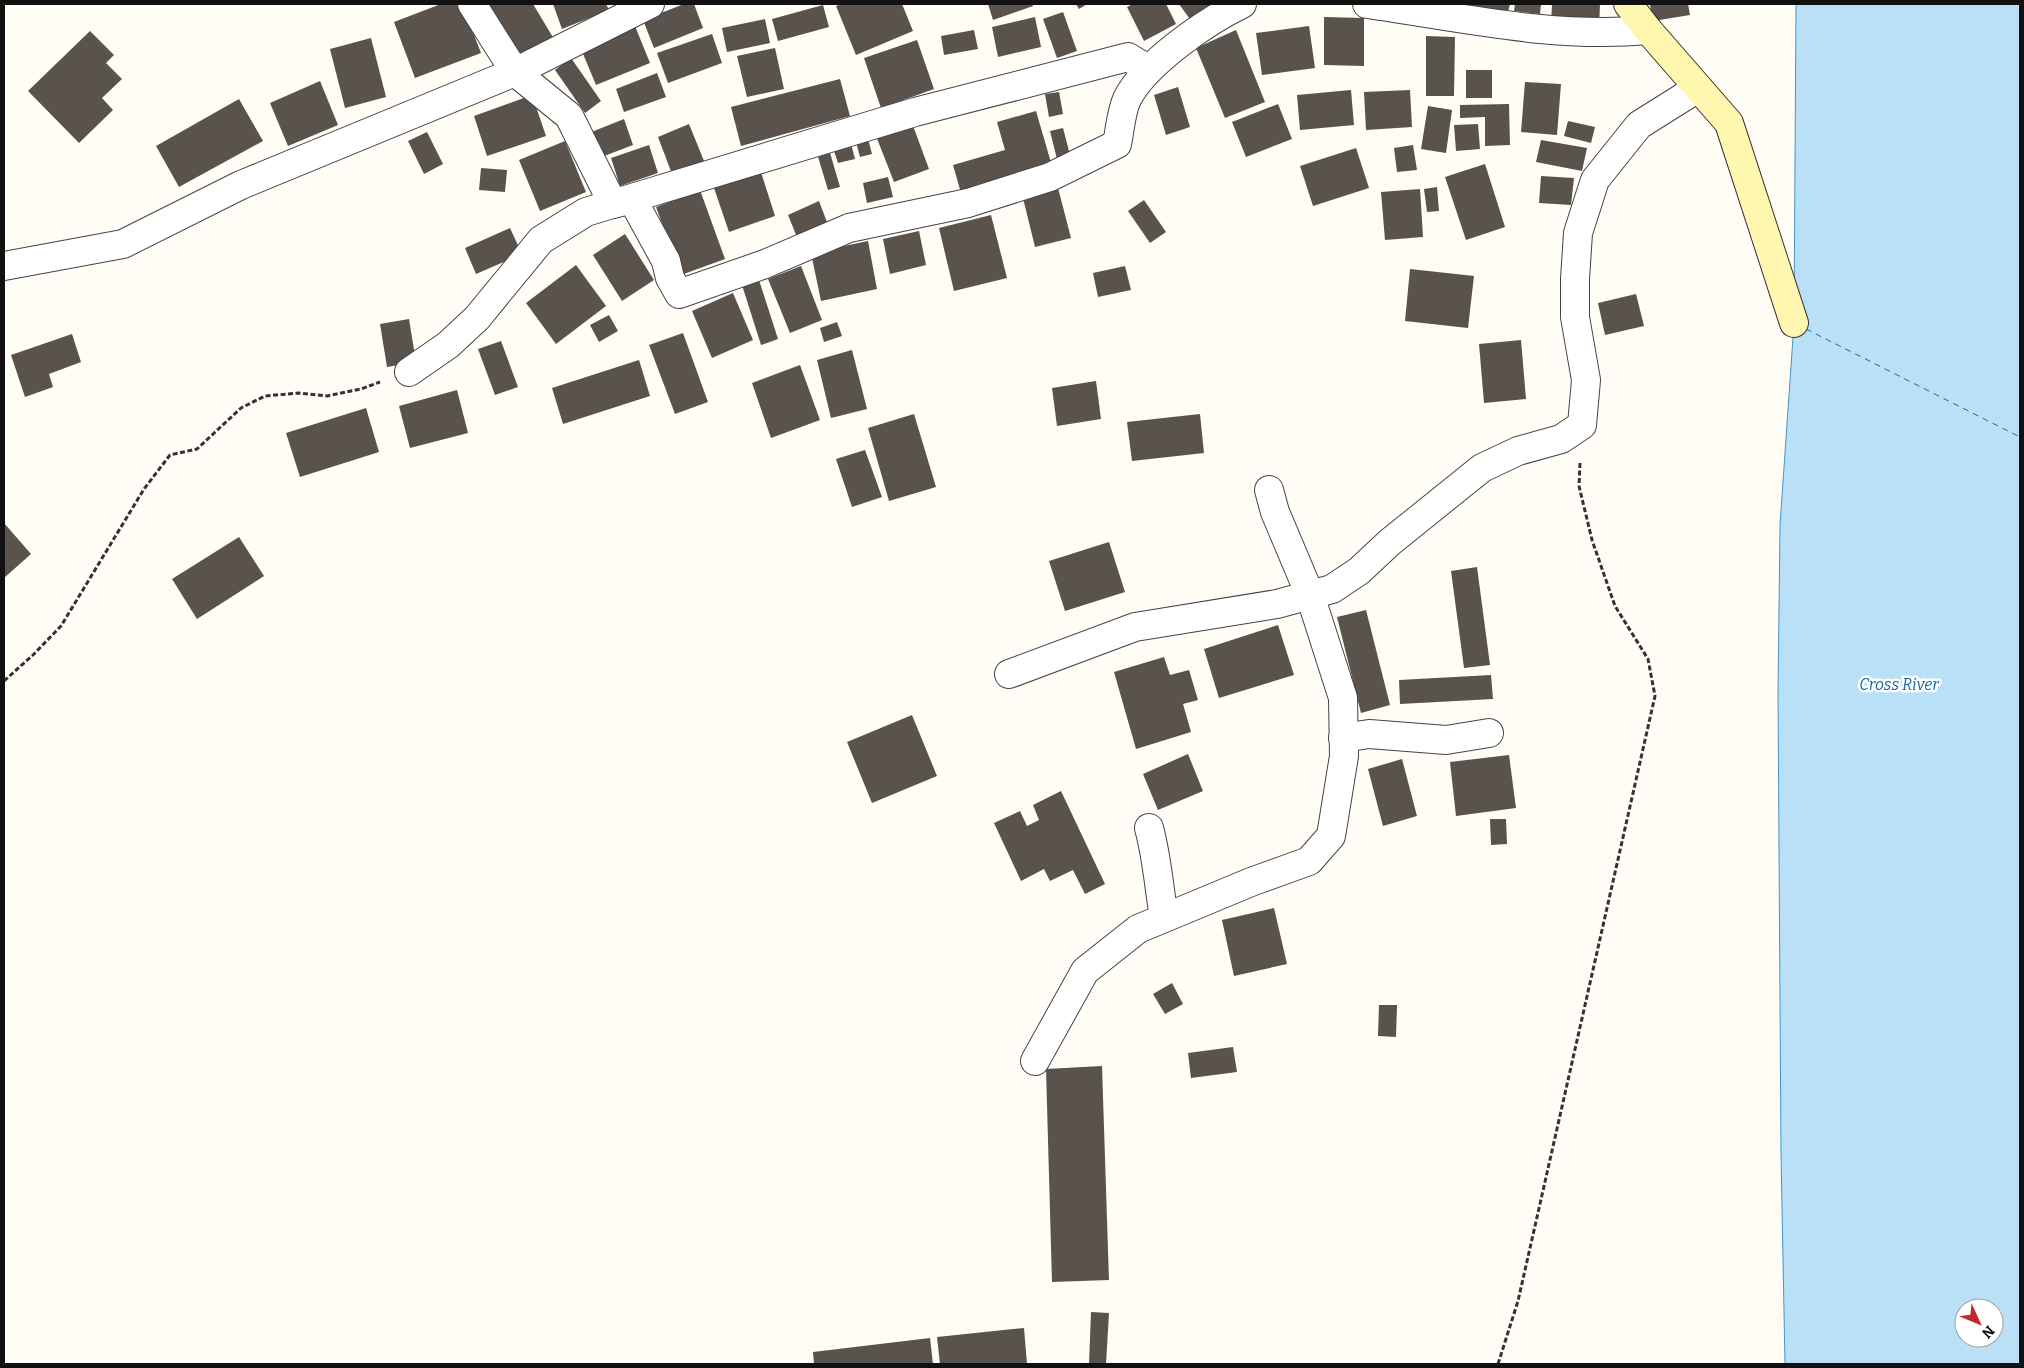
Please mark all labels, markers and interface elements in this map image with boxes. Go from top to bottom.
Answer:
water label: Cross River [1859,675,1940,694]
north arrow [1954,1298,2004,1348]
text: N [1978,1322,1998,1342]

